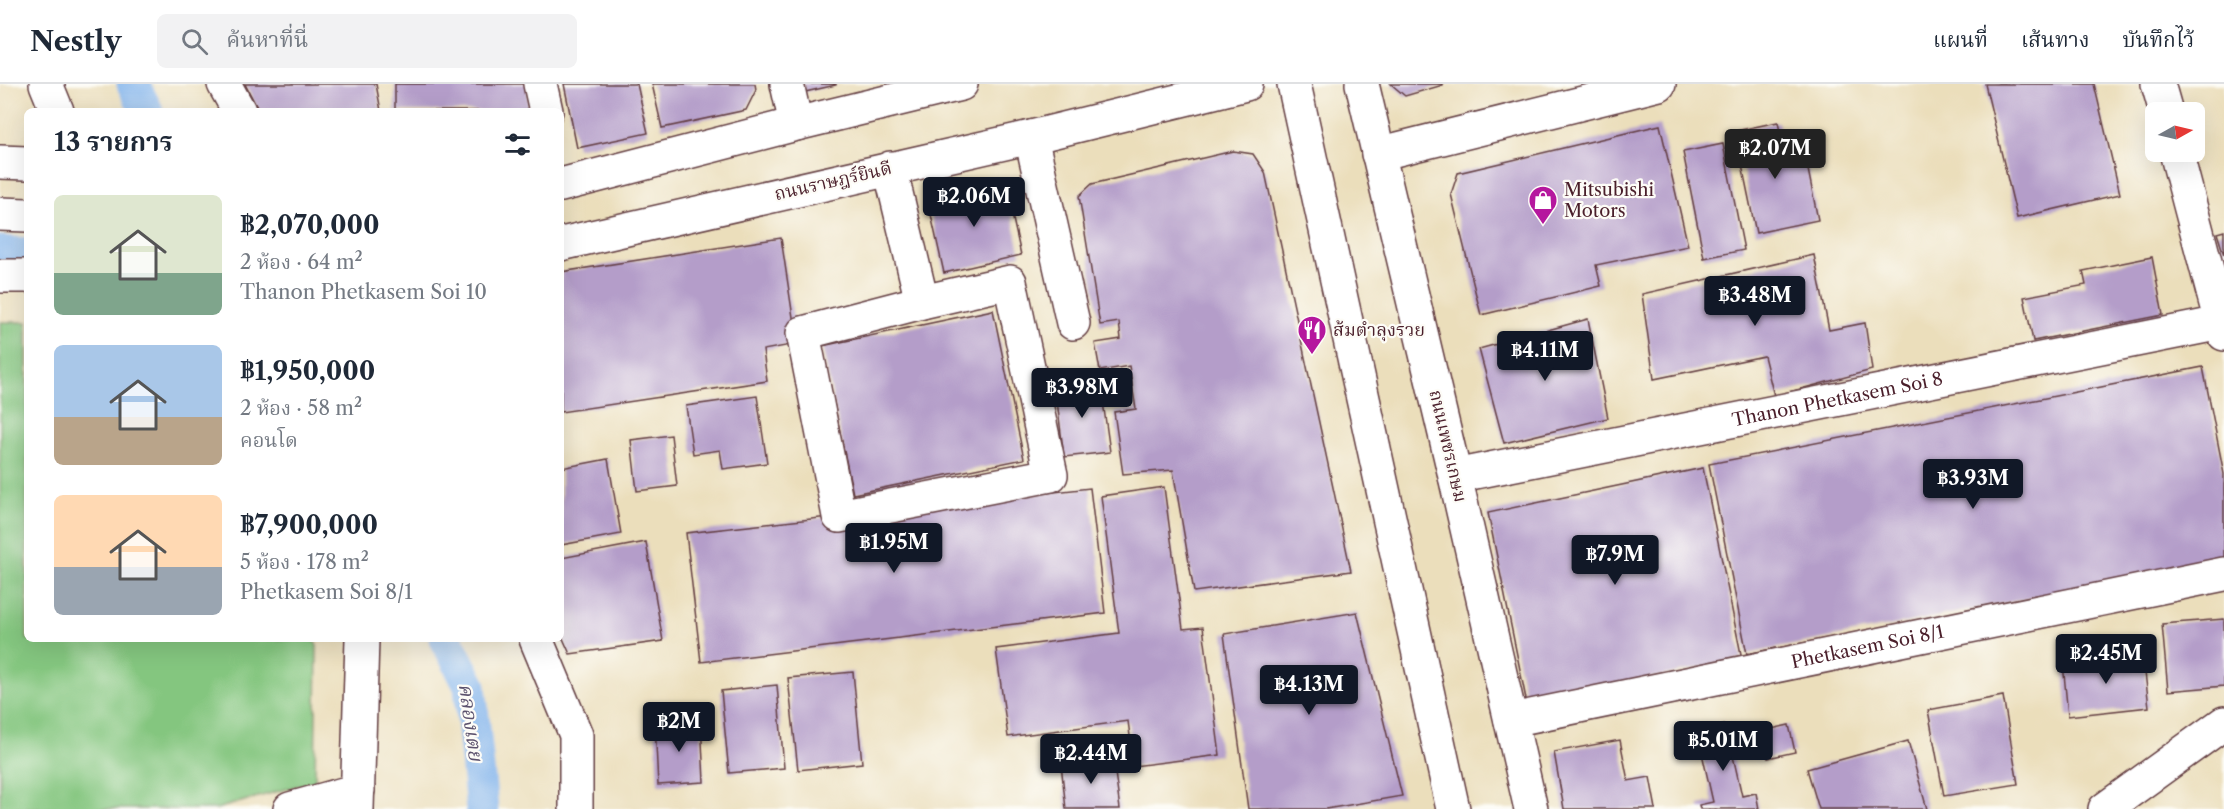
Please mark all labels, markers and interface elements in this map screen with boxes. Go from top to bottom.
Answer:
search box [157,14,577,68]
text: Nestly [30,24,121,58]
icon: search [178,25,211,58]
text: ค้นหาที่นี่ [226,26,308,53]
text: แผนที่ [1933,27,1988,52]
text: เส้นทาง [2021,27,2089,52]
text: บันทึกไว้ [2122,27,2194,52]
north arrow [2145,102,2205,162]
map controls [2145,102,2205,162]
text: 13 รายการ [54,126,173,158]
icon: filters [501,128,534,161]
pin: ฿2.07M [1726,129,1824,180]
text: ฿2.07M [1739,136,1811,160]
street label: ถนนราษฎร์ยินดี [772,157,894,205]
pin: ฿2.06M [925,177,1023,228]
place label: Mitsubishi Motors [1564,179,1654,222]
text: ฿2.06M [937,184,1011,208]
shop icon: Mitsubishi Motors [1527,184,1559,226]
text: ฿2,070,000 [240,209,380,241]
icon: home [102,219,174,291]
text: 2 ห้อง · 64 m² [240,250,363,274]
pin: ฿3.48M [1706,276,1804,327]
text: Thanon Phetkasem Soi 10 [240,280,487,304]
text: ฿3.48M [1718,283,1792,307]
restaurant icon: ส้มตำลุงรวย [1296,314,1328,356]
place label: ส้มตำลุงรวย [1333,319,1425,342]
pin: ฿4.11M [1496,331,1594,382]
text: ฿4.11M [1511,338,1579,362]
text: ฿1,950,000 [240,355,375,387]
pin: ฿3.98M [1033,368,1131,419]
street label: Thanon Phetkasem Soi 8 [1730,368,1945,431]
icon: home [102,369,174,441]
text: ฿3.98M [1045,375,1119,399]
street label: ถนนเพชรเกษม [1424,388,1472,504]
text: 2 ห้อง · 58 m² [240,396,362,420]
text: คอนโด [240,428,298,452]
pin: ฿3.93M [1924,459,2022,510]
text: ฿3.93M [1937,466,2009,490]
text: ฿7,900,000 [240,509,378,541]
icon: home [102,519,174,591]
pin: ฿1.95M [845,523,943,574]
text: ฿1.95M [859,530,929,554]
pin: ฿7.9M [1573,535,1657,586]
text: ฿7.9M [1586,542,1644,566]
text: 5 ห้อง · 178 m² [240,550,369,574]
text: Phetkasem Soi 8/1 [240,580,413,604]
street label: Phetkasem Soi 8/1 [1789,621,1946,673]
pin: ฿2.45M [2057,634,2155,685]
text: ฿2.45M [2070,641,2142,665]
pin: ฿4.13M [1260,665,1358,716]
text: ฿4.13M [1274,672,1344,696]
water label: คลองเตย [454,682,488,763]
pin: ฿2M [650,702,708,753]
text: ฿2M [657,709,701,733]
pin: ฿5.01M [1674,721,1772,772]
text: ฿5.01M [1688,728,1758,752]
pin: ฿2.44M [1042,734,1140,785]
text: ฿2.44M [1054,741,1128,765]

